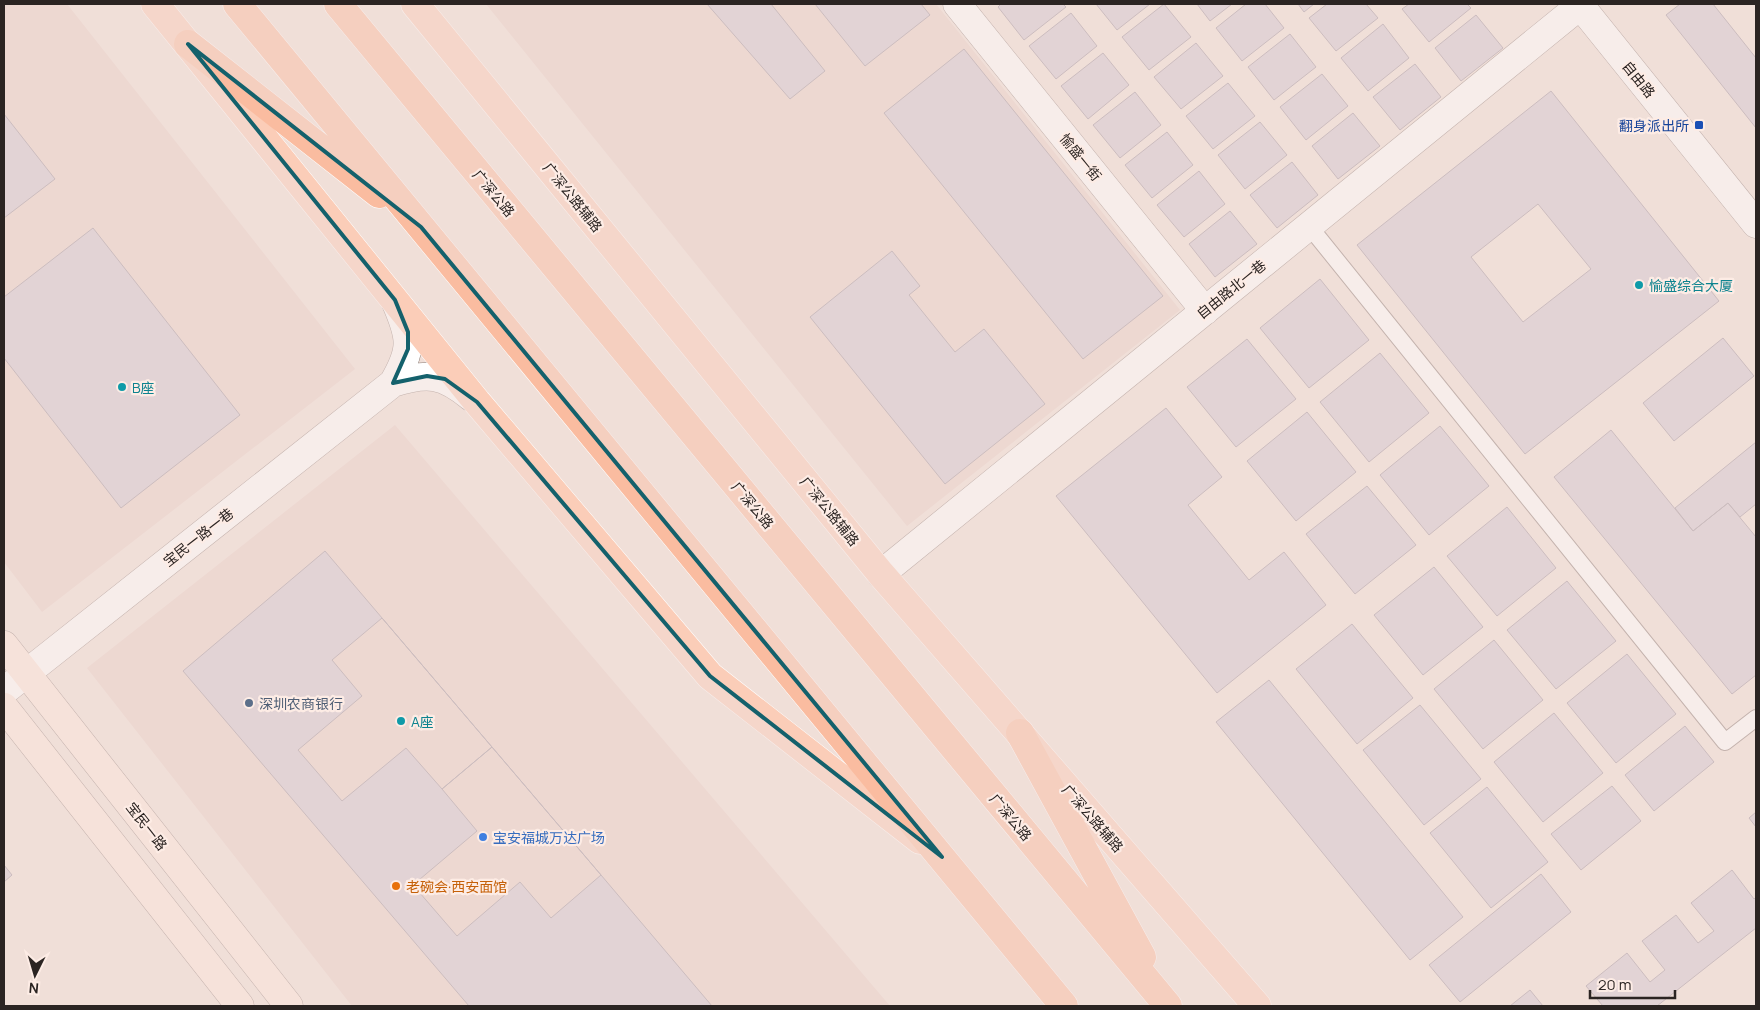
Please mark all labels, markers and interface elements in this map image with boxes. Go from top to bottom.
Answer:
street label: 自由路 [1618,57,1660,101]
place label: 翻身派出所 [1619,116,1689,135]
marker: 翻身派出所 [1693,119,1705,131]
street label: 愉盛一街 [1056,129,1106,185]
street label: 广深公路辅路 [539,158,607,236]
street label: 广深公路 [469,165,519,221]
street label: 自由路北一巷 [1192,255,1270,323]
place label: 愉盛综合大厦 [1649,276,1733,295]
marker: 愉盛综合大厦 [1633,279,1645,291]
place label: B座 [132,378,155,397]
marker: B座 [116,381,128,393]
street label: 广深公路辅路 [796,472,864,550]
street label: 广深公路 [728,477,778,533]
street label: 宝民一路一巷 [159,504,237,570]
place label: 深圳农商银行 [259,694,343,713]
marker: 深圳农商银行 [243,697,255,709]
place label: A座 [411,712,434,731]
marker: A座 [395,715,407,727]
street label: 广深公路辅路 [1058,780,1128,856]
street label: 广深公路 [986,789,1036,845]
street label: 宝民一路 [122,798,172,854]
place label: 宝安福城万达广场 [493,828,605,847]
marker: 宝安福城万达广场 [477,831,489,843]
place label: 老碗会·西安面馆 [406,877,507,896]
marker: 老碗会·西安面馆 [390,880,402,892]
north arrow [10,950,60,1000]
scale bar [1590,968,1675,1000]
text: 20 m [1598,974,1631,995]
text: N [28,979,40,998]

